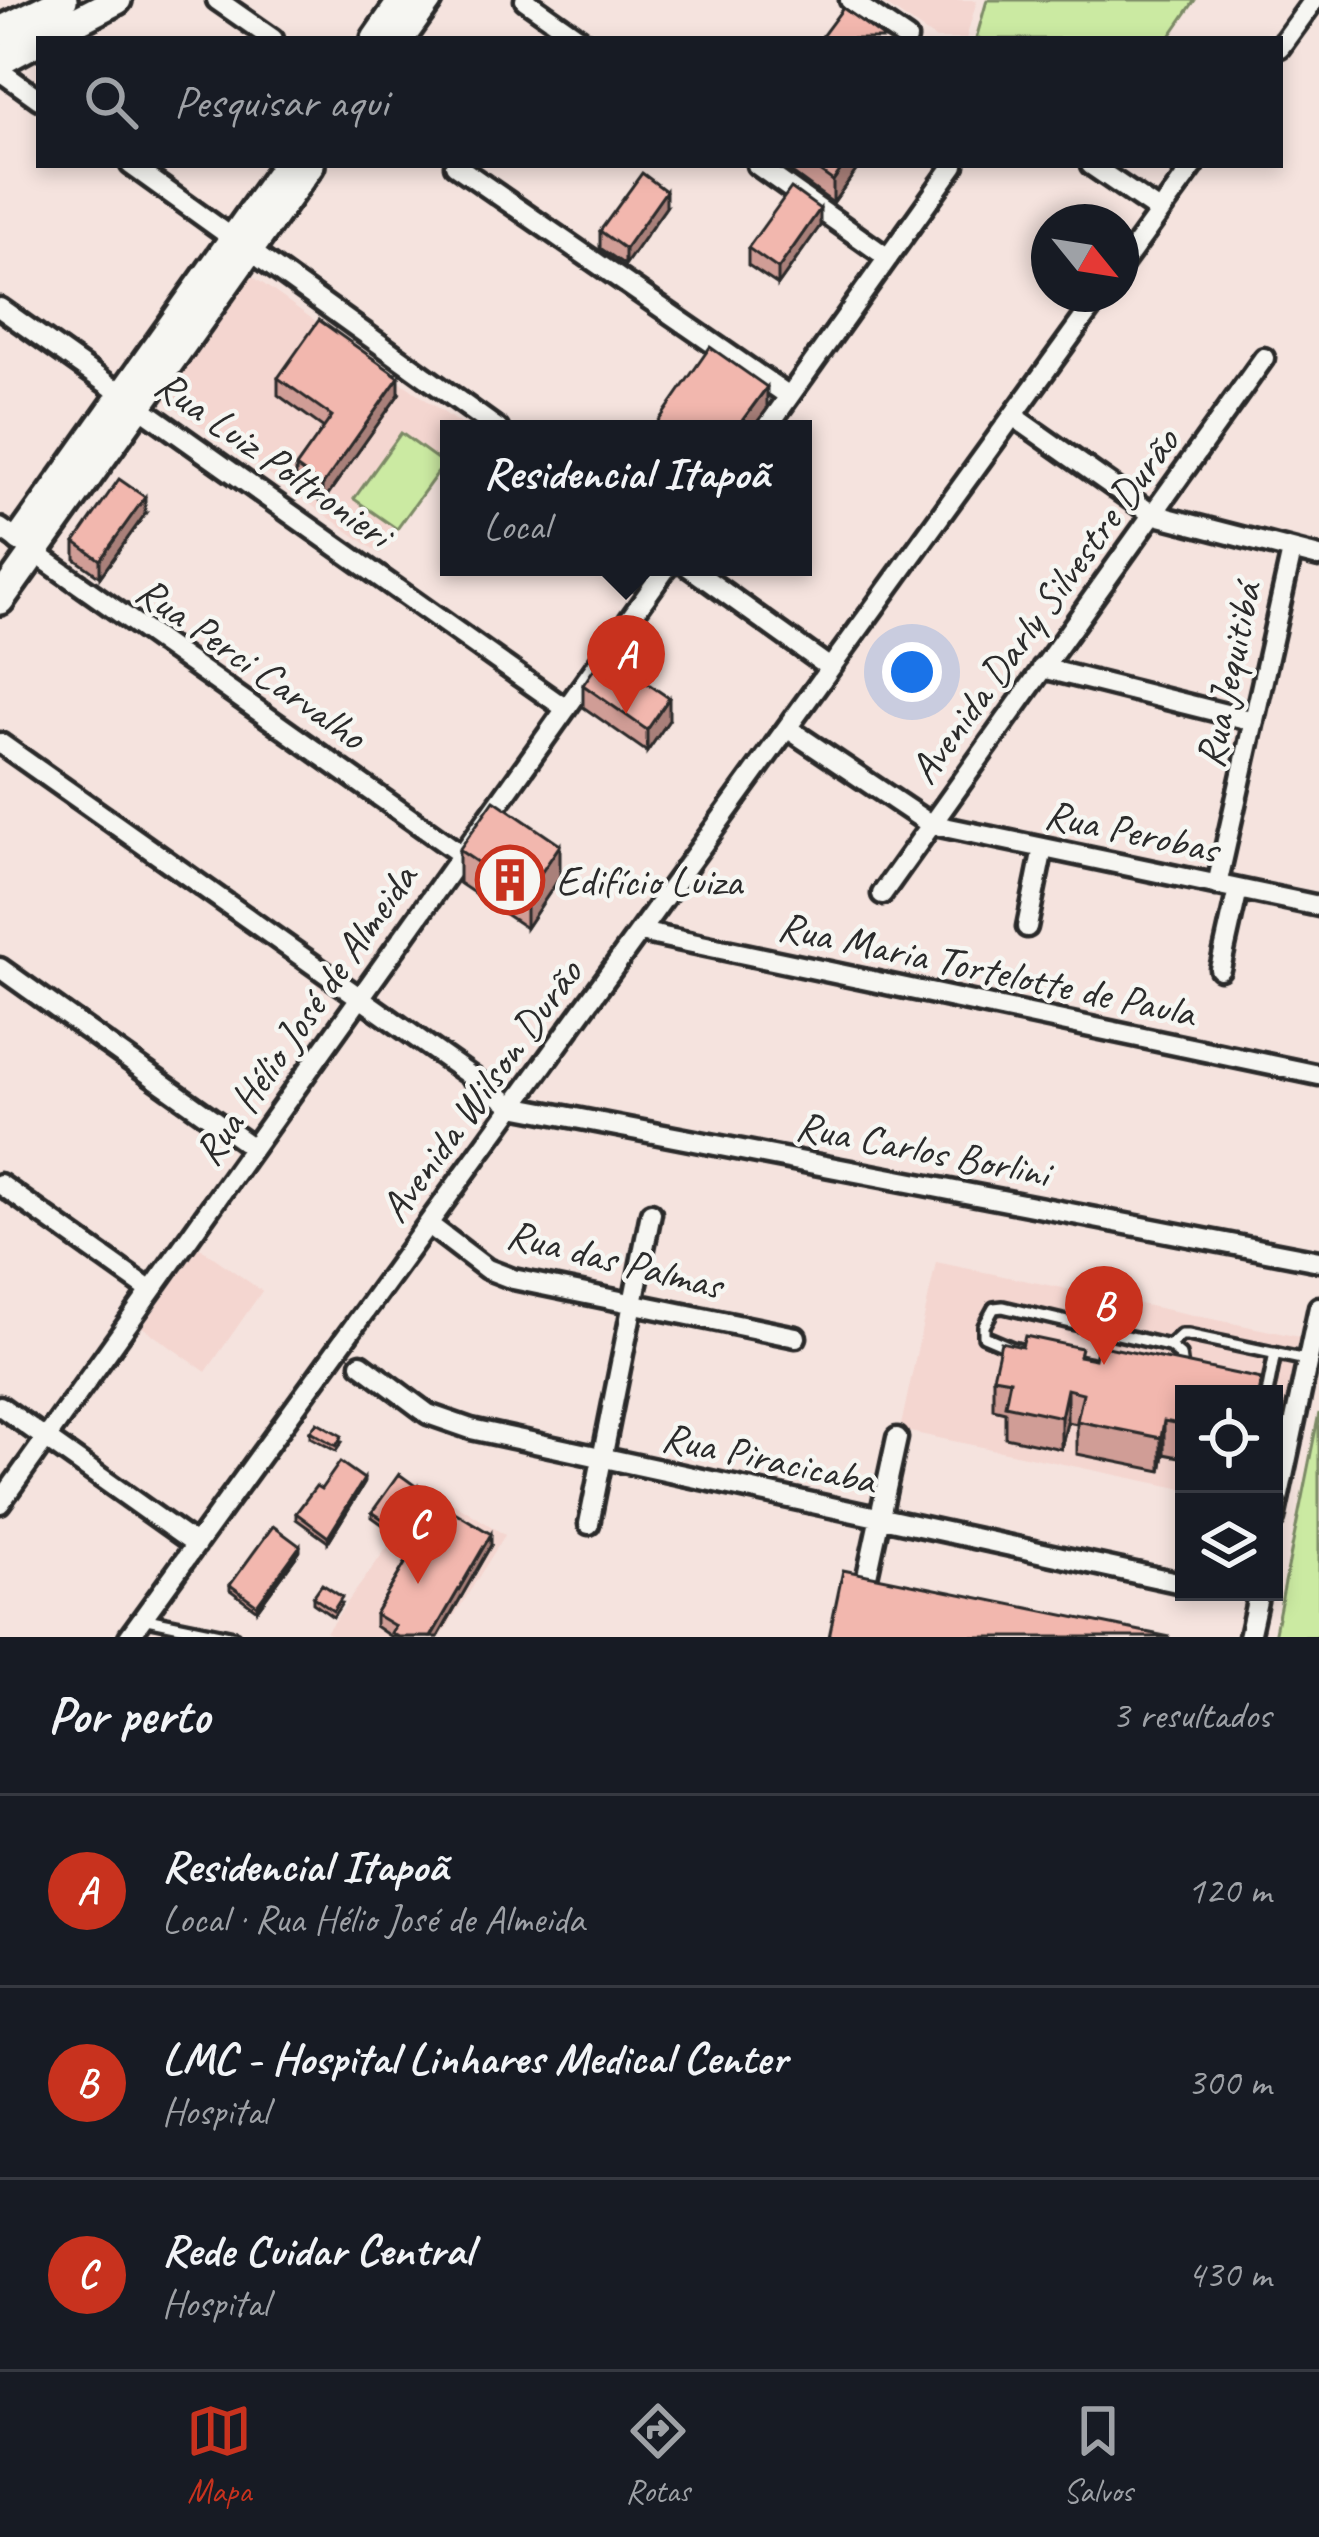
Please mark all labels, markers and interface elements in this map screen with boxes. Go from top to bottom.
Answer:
search box [36,36,1283,168]
icon: search [78,69,144,135]
text: Pesquisar aqui [174,74,388,131]
north arrow [1031,204,1139,312]
street label: Rua Luiz Poltronieri [145,358,406,563]
street label: Avenida Darly Silvestre Durão [897,416,1192,794]
popup [440,420,812,576]
text: Residencial Itapoã [483,445,769,502]
text: Local [483,502,550,551]
street label: Rua Perci Carvalho [126,564,378,763]
street label: Rua Jequitibá [1183,575,1275,773]
pin: A [587,615,665,714]
your location [882,642,942,702]
street label: Rua Perobas [1040,787,1227,876]
building icon: Edifício Luiza [475,845,545,915]
street label: Rua Hélio José de Almeida [182,852,430,1176]
place label: Edifício Luiza [556,855,745,908]
street label: Rua Maria Tortelotte de Paula [774,899,1202,1040]
street label: Avenida Wilson Durão [368,947,596,1233]
street label: Rua Carlos Borlini [792,1099,1059,1201]
street label: Rua das Palmas [501,1207,731,1313]
pin: B [1065,1266,1143,1365]
map controls [1175,1385,1283,1601]
button: locate [1175,1385,1283,1493]
street label: Rua Piracicaba [657,1410,883,1507]
pin: C [379,1485,457,1584]
button: layers [1175,1493,1283,1601]
text: Por perto [48,1683,210,1747]
text: 3 resultados [1112,1691,1271,1740]
text: Residencial Itapoã [162,1838,447,1895]
text: A [77,1866,97,1915]
text: 120 m [1187,1866,1271,1915]
text: Local · Rua Hélio José de Almeida [162,1895,585,1944]
text: LMC - Hospital Linhares Medical Center [162,2030,787,2087]
text: B [77,2058,97,2107]
text: 300 m [1187,2058,1271,2107]
text: Hospital [162,2087,269,2136]
text: Rede Cuidar Central [162,2222,473,2279]
text: C [78,2250,96,2299]
text: 430 m [1187,2250,1271,2299]
text: Hospital [162,2279,269,2328]
tab: Mapa [186,2398,252,2512]
tab: Rotas [625,2398,691,2512]
tab: Salvos [1063,2398,1133,2512]

